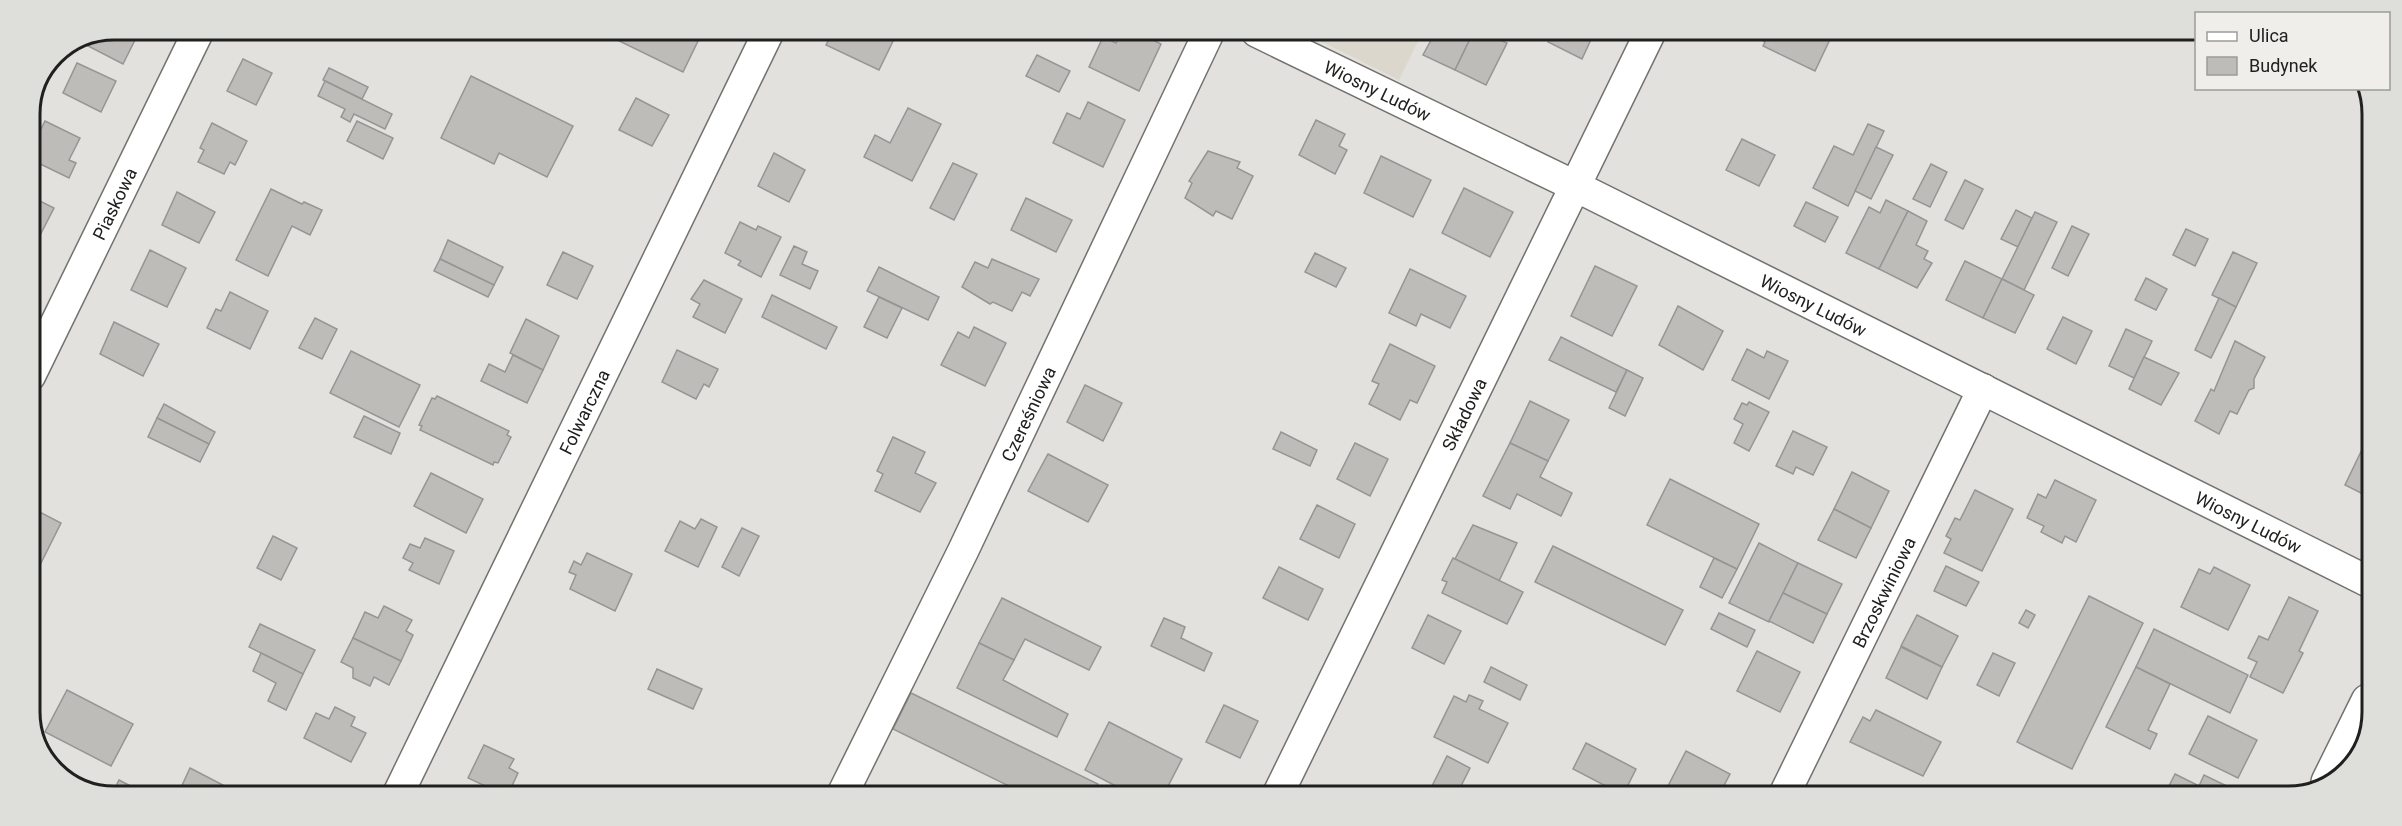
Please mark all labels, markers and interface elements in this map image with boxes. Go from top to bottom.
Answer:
legend [2195,12,2390,90]
text: Ulica [2249,25,2289,46]
text: Budynek [2249,55,2318,76]
street label: Wiosny Ludów [1321,56,1435,125]
street label: Piaskowa [88,164,141,243]
street label: Wiosny Ludów [1757,270,1871,341]
street label: Czereśniowa [997,363,1060,465]
street label: Folwarczna [554,366,613,457]
street label: Składowa [1437,374,1490,454]
street label: Wiosny Ludów [2192,487,2306,557]
street label: Brzoskwiniowa [1847,533,1919,651]

